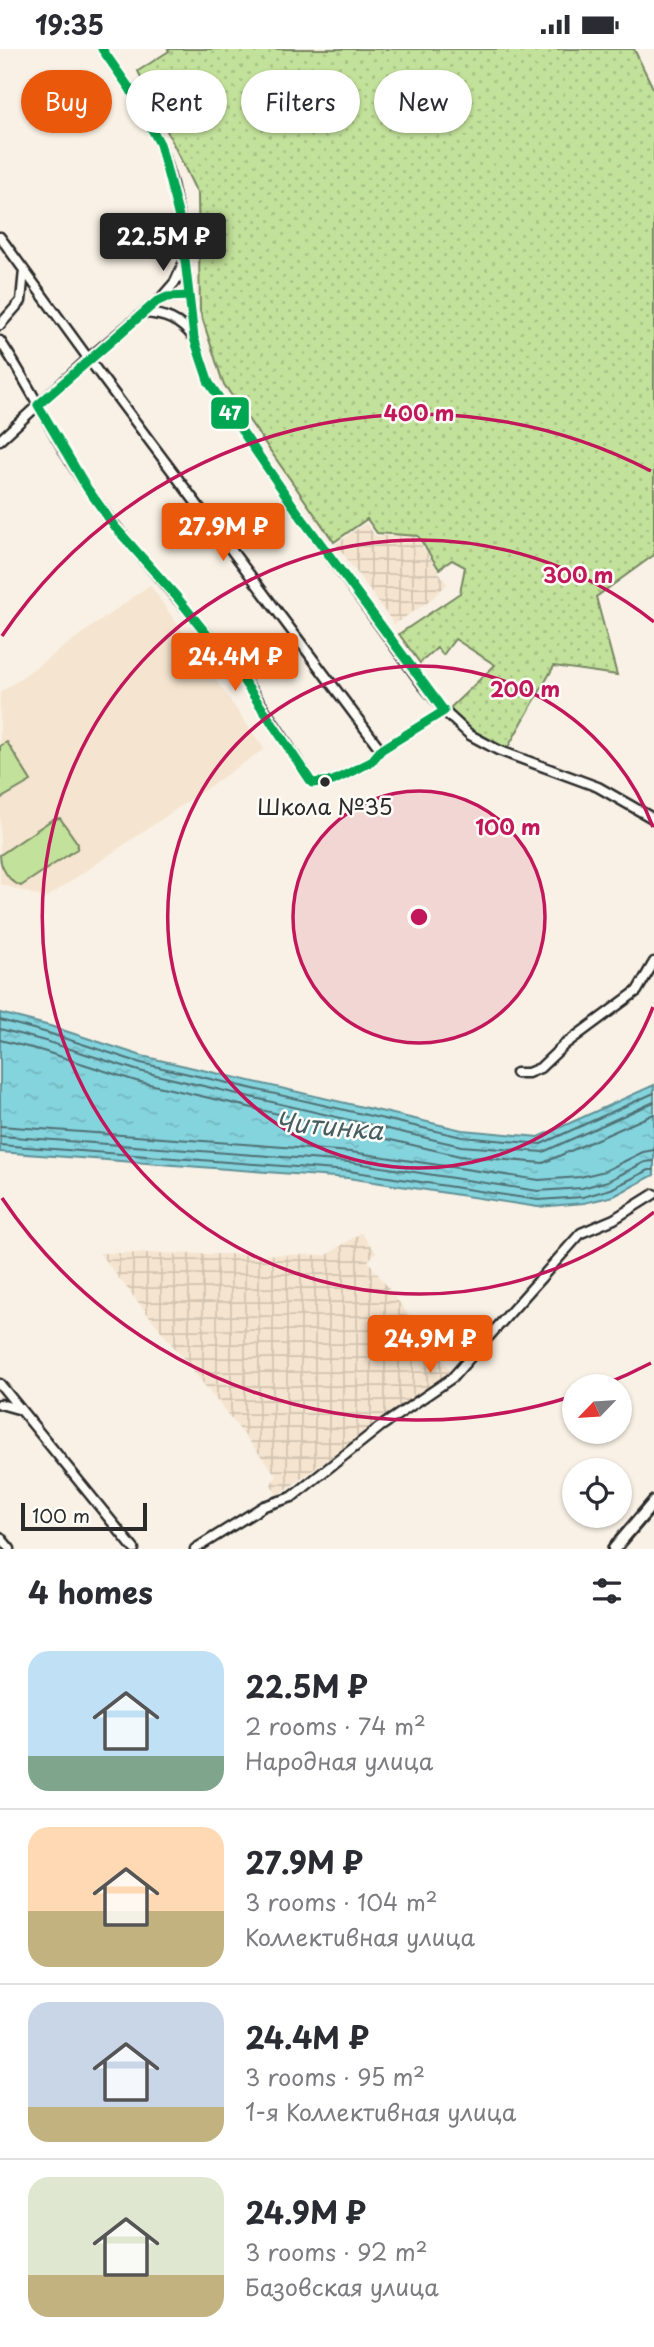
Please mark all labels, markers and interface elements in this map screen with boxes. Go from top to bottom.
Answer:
text: 19:35 [35,5,104,44]
chip: Buy [21,70,112,133]
chip: Rent [126,70,227,133]
chip: Filters [241,70,360,133]
chip: New [374,70,472,133]
pin: 22.5M ₽ [98,213,228,273]
text: 22.5M ₽ [116,218,210,253]
line badge: 47 [210,396,250,430]
text: 400 m [384,396,454,428]
text: 47 [219,398,241,426]
pin: 27.9M ₽ [158,503,288,563]
text: 27.9M ₽ [178,508,268,543]
text: 300 m [543,558,613,590]
pin: 24.4M ₽ [170,633,300,693]
text: 24.4M ₽ [187,638,283,673]
text: 200 m [490,672,560,704]
marker: Школа №35 [318,775,332,789]
place label: Школа №35 [257,789,393,822]
text: 100 m [475,810,541,842]
centre of rings [407,905,431,929]
water label: Читинка [273,1101,385,1149]
pin: 24.9M ₽ [365,1315,495,1375]
text: 24.9M ₽ [384,1320,476,1355]
north arrow [562,1374,632,1444]
map controls [562,1374,632,1528]
button: locate [562,1458,632,1528]
scale bar [21,1500,147,1532]
text: 100 m [32,1501,90,1529]
text: 4 homes [28,1569,153,1614]
icon: filters [588,1572,626,1610]
text: 22.5M ₽ [245,1663,368,1708]
icon: home [84,1679,168,1763]
text: 2 rooms · 74 m² [245,1708,426,1743]
text: Народная улица [245,1743,433,1778]
text: 27.9M ₽ [245,1839,363,1884]
icon: home [84,1855,168,1939]
text: 3 rooms · 104 m² [245,1884,438,1919]
text: Коллективная улица [245,1919,475,1954]
text: 24.4M ₽ [245,2014,369,2059]
icon: home [84,2030,168,2114]
text: 3 rooms · 95 m² [245,2059,425,2094]
text: 1-я Коллективная улица [245,2094,516,2129]
text: 24.9M ₽ [245,2189,366,2234]
icon: home [84,2205,168,2289]
text: 3 rooms · 92 m² [245,2234,428,2269]
text: Базовская улица [245,2269,439,2304]

